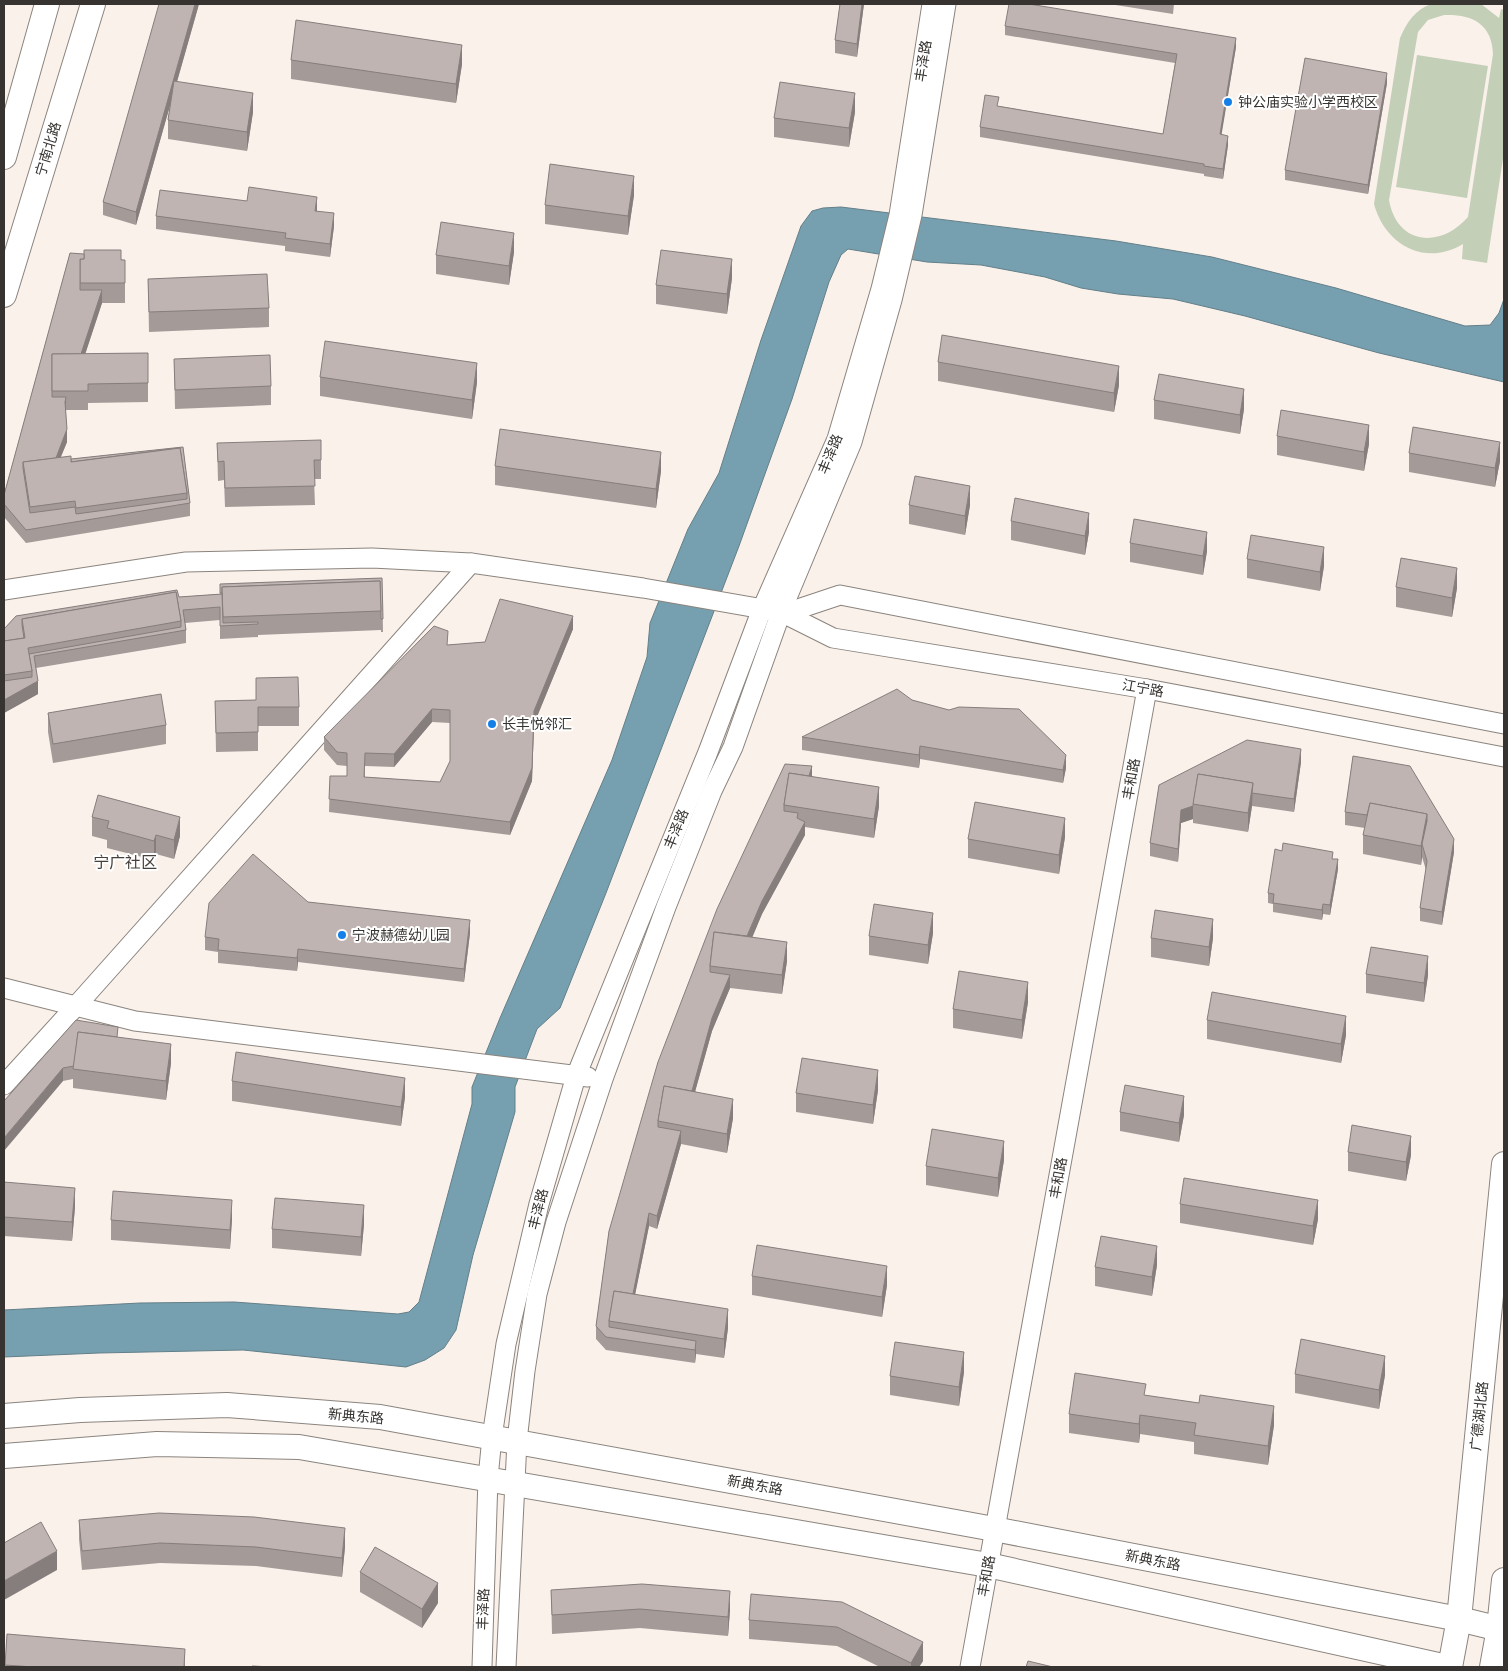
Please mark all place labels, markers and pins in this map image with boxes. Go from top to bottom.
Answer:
place label: 钟公庙实验小学西校区 [1238,94,1378,110]
marker: 钟公庙实验小学西校区 [1222,96,1234,108]
place label: 长丰悦邻汇 [502,716,572,732]
marker: 长丰悦邻汇 [486,718,498,730]
place label: 宁波赫德幼儿园 [352,927,450,943]
marker: 宁波赫德幼儿园 [336,929,348,941]

